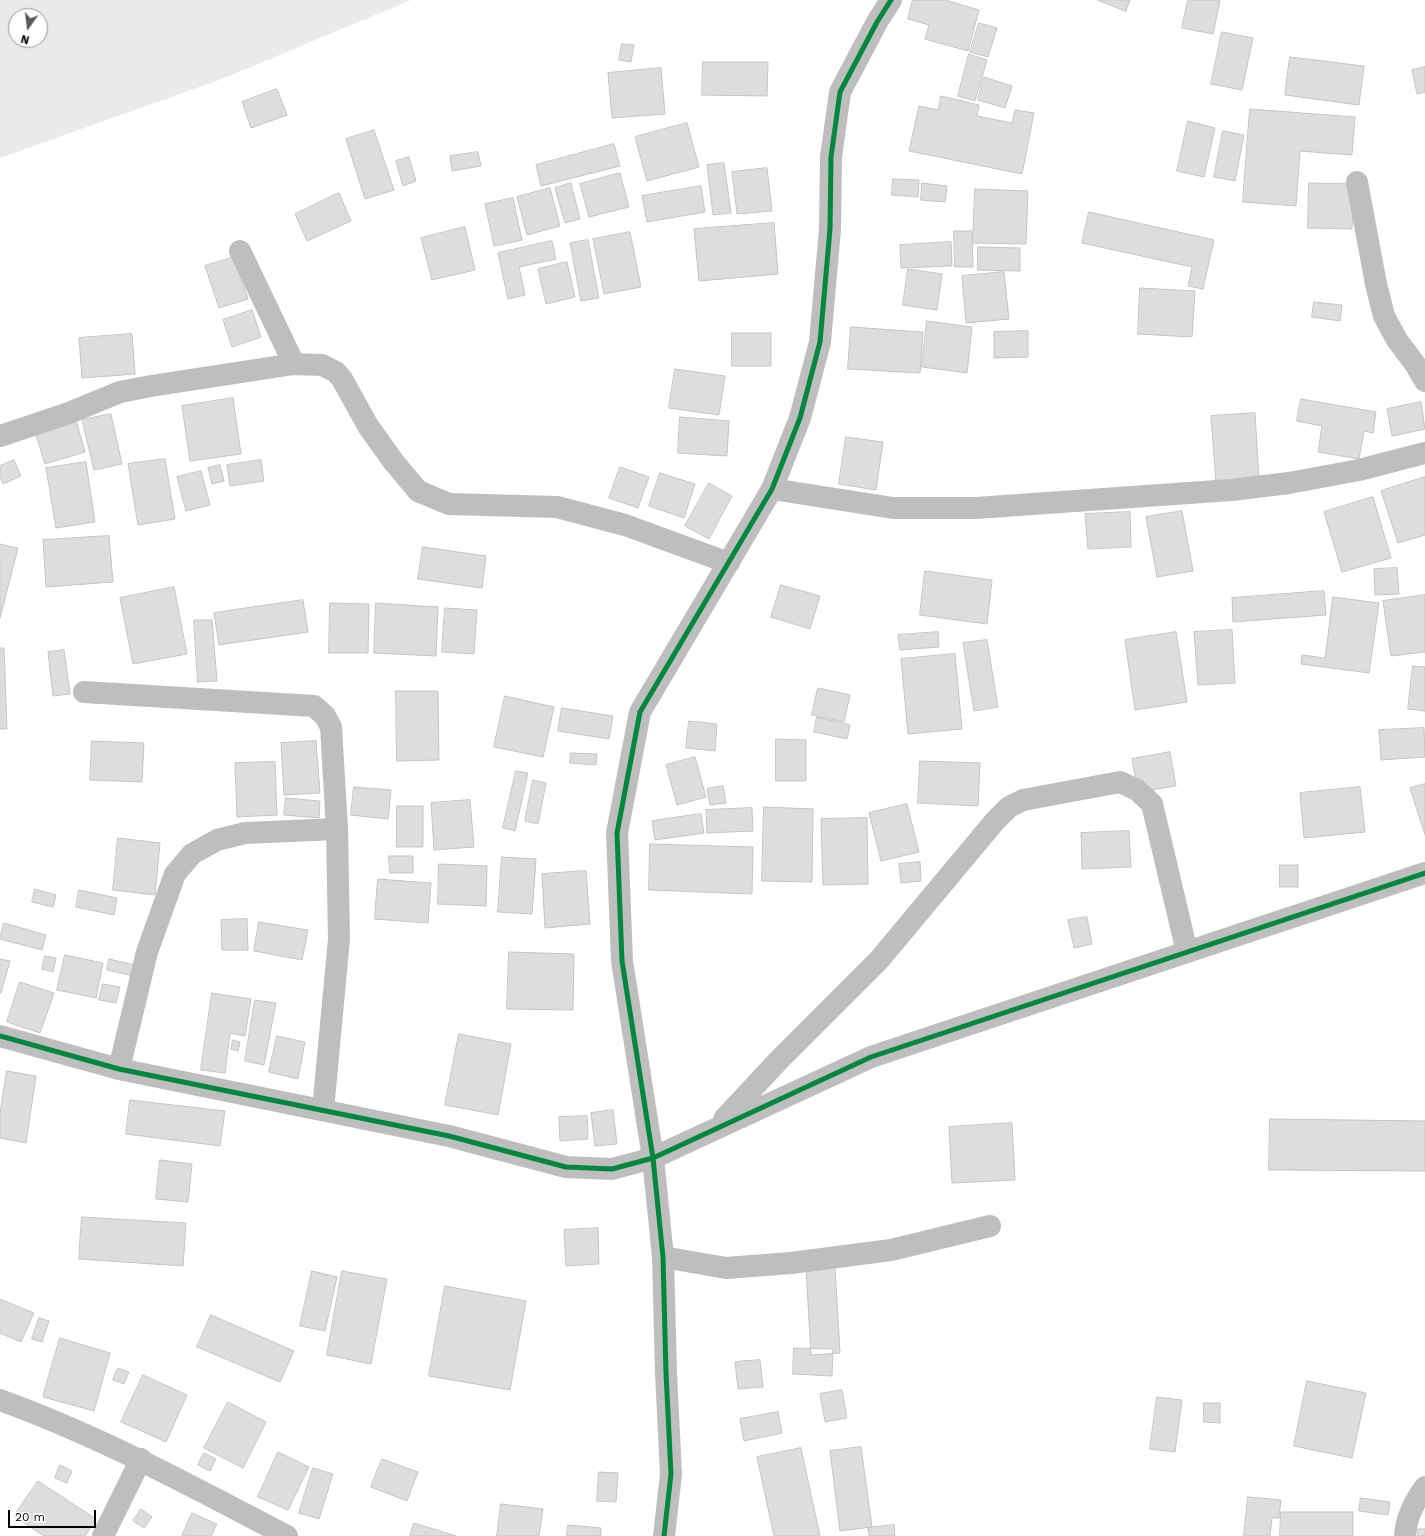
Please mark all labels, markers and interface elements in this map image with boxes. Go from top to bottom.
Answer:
north arrow [8,8,48,48]
text: N [20,32,31,46]
scale bar [10,1502,98,1528]
text: 20 m [15,1510,45,1524]

